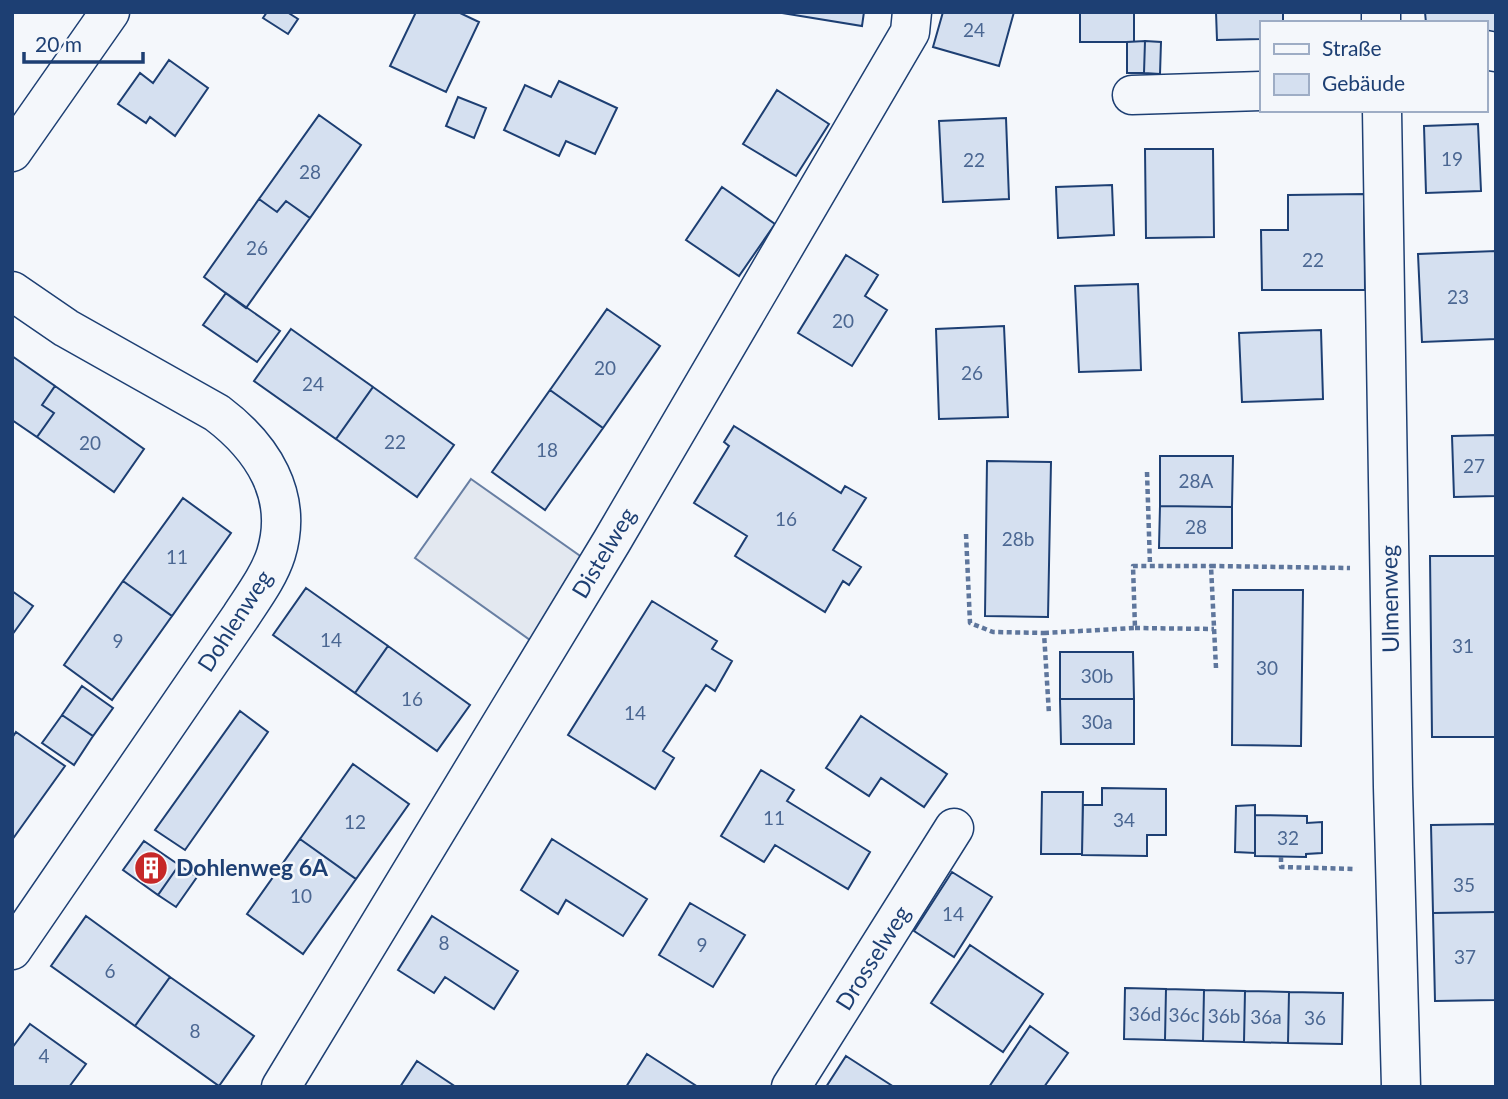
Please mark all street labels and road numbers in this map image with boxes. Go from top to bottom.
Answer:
street label: Distelweg [565,502,641,603]
street label: Ulmenweg [1374,545,1404,653]
street label: Dohlenweg [191,564,277,677]
street label: Drosselweg [829,900,915,1015]

